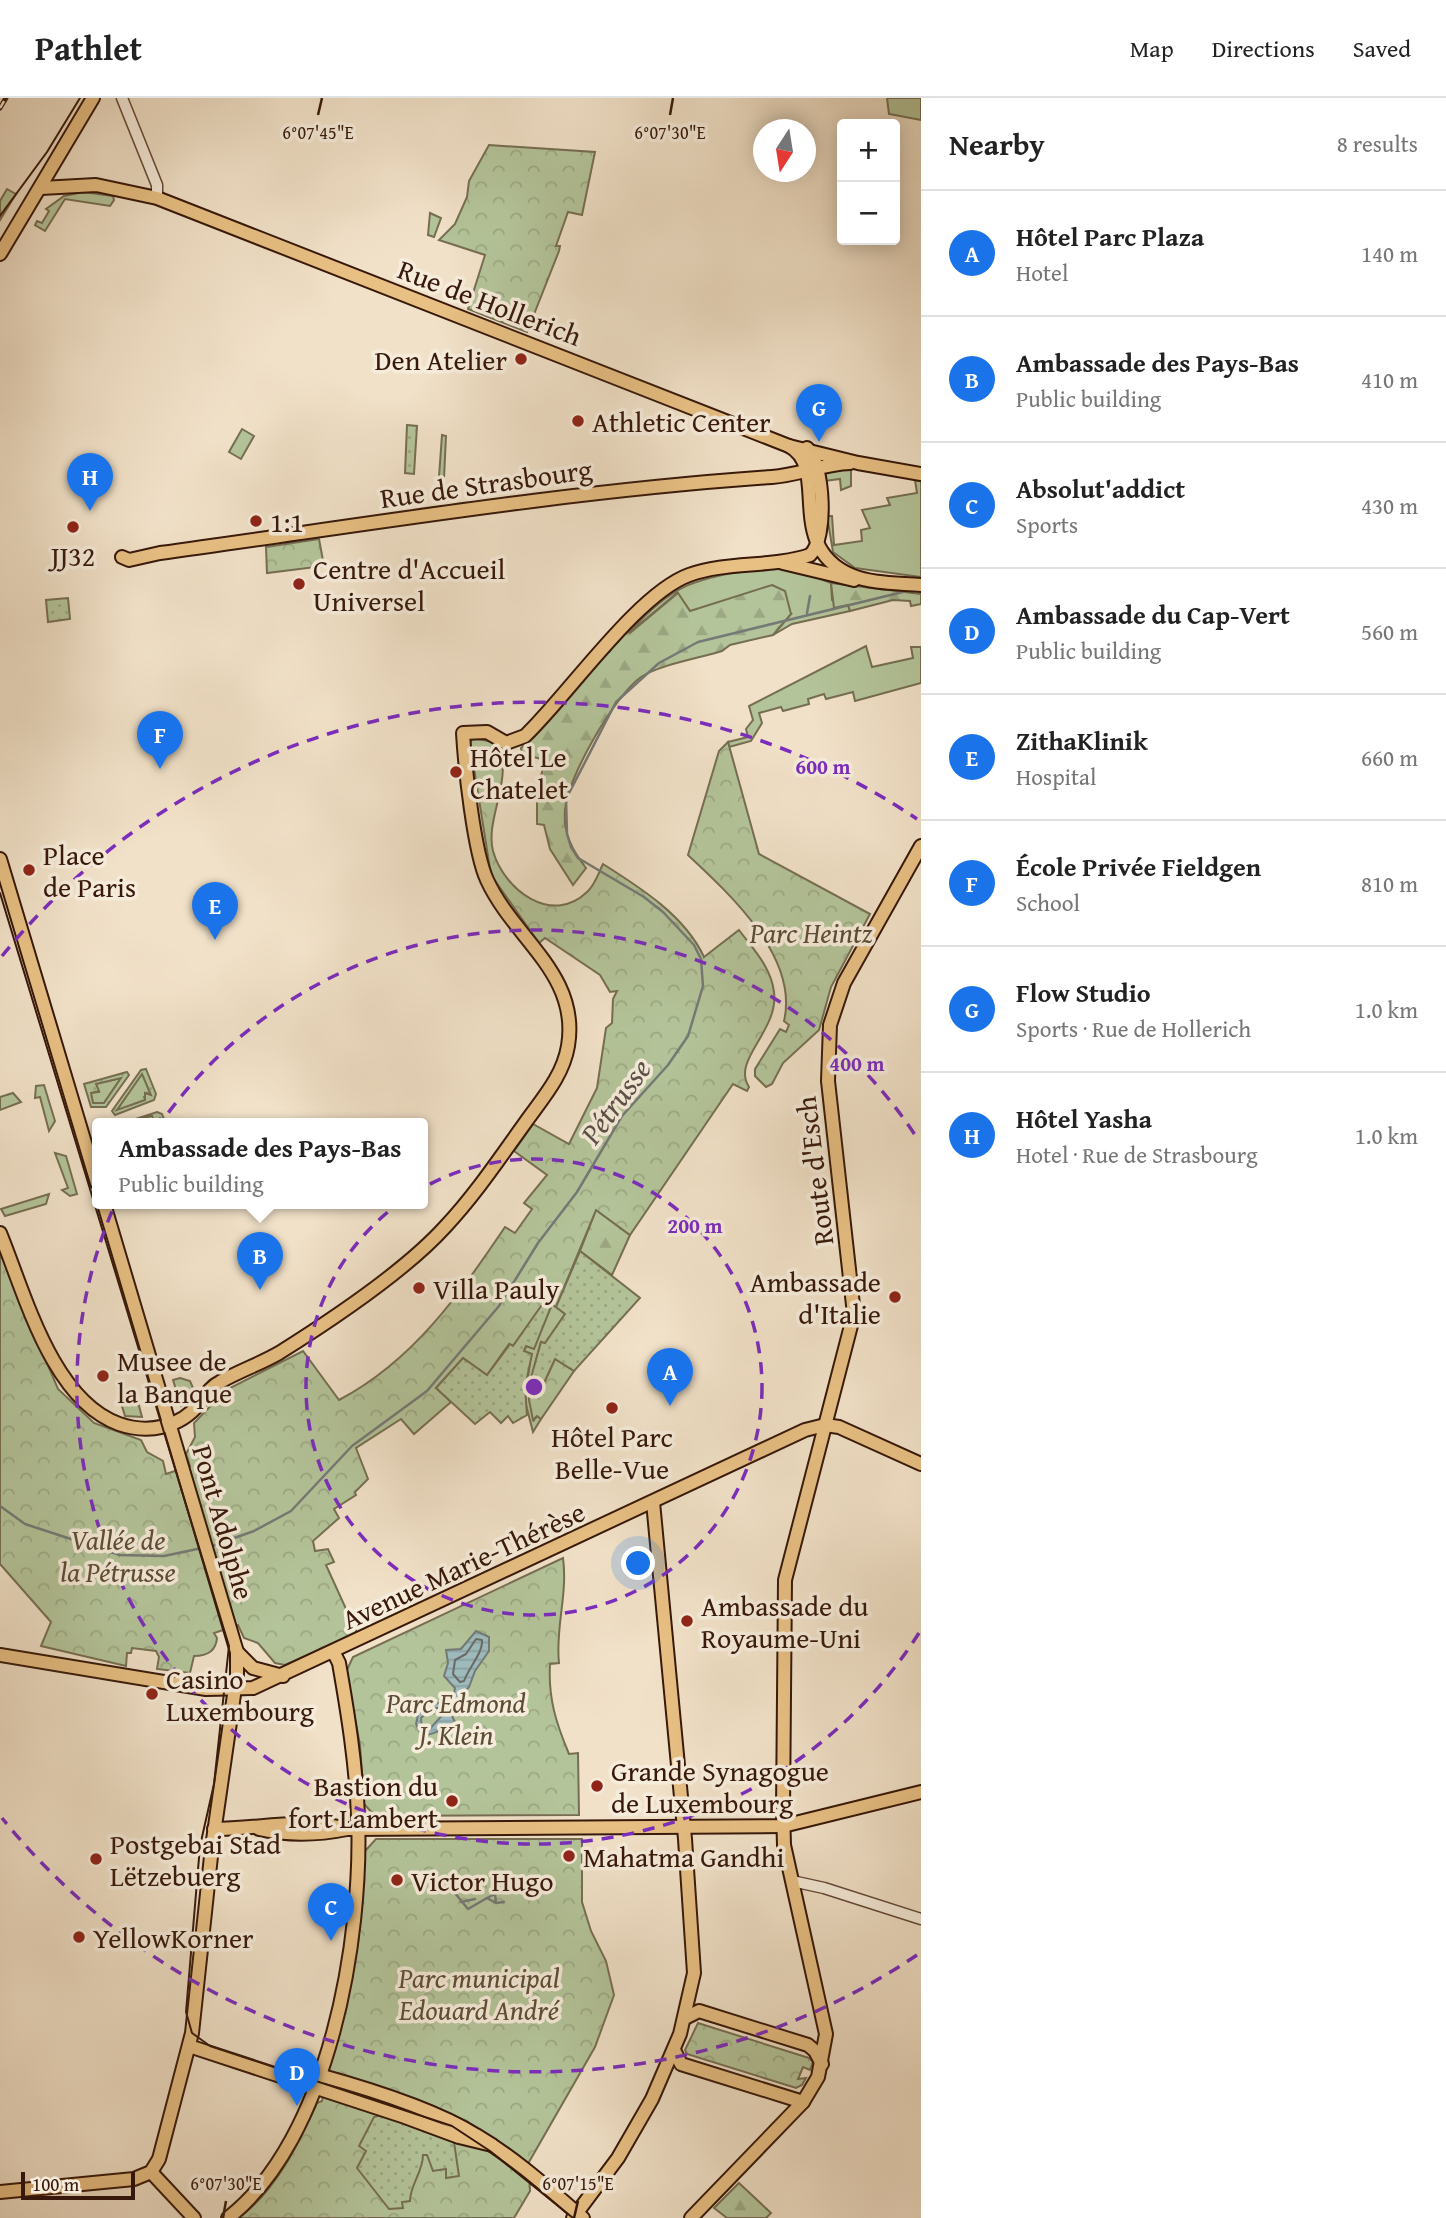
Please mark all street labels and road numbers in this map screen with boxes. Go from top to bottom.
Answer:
street label: Rue de Hollerich [392,248,588,356]
street label: Rue de Strasbourg [377,448,595,518]
street label: Route d'Esch [784,1094,843,1248]
street label: Pont Adolphe [182,1440,266,1604]
street label: Avenue Marie-Thérèse [335,1491,591,1639]

